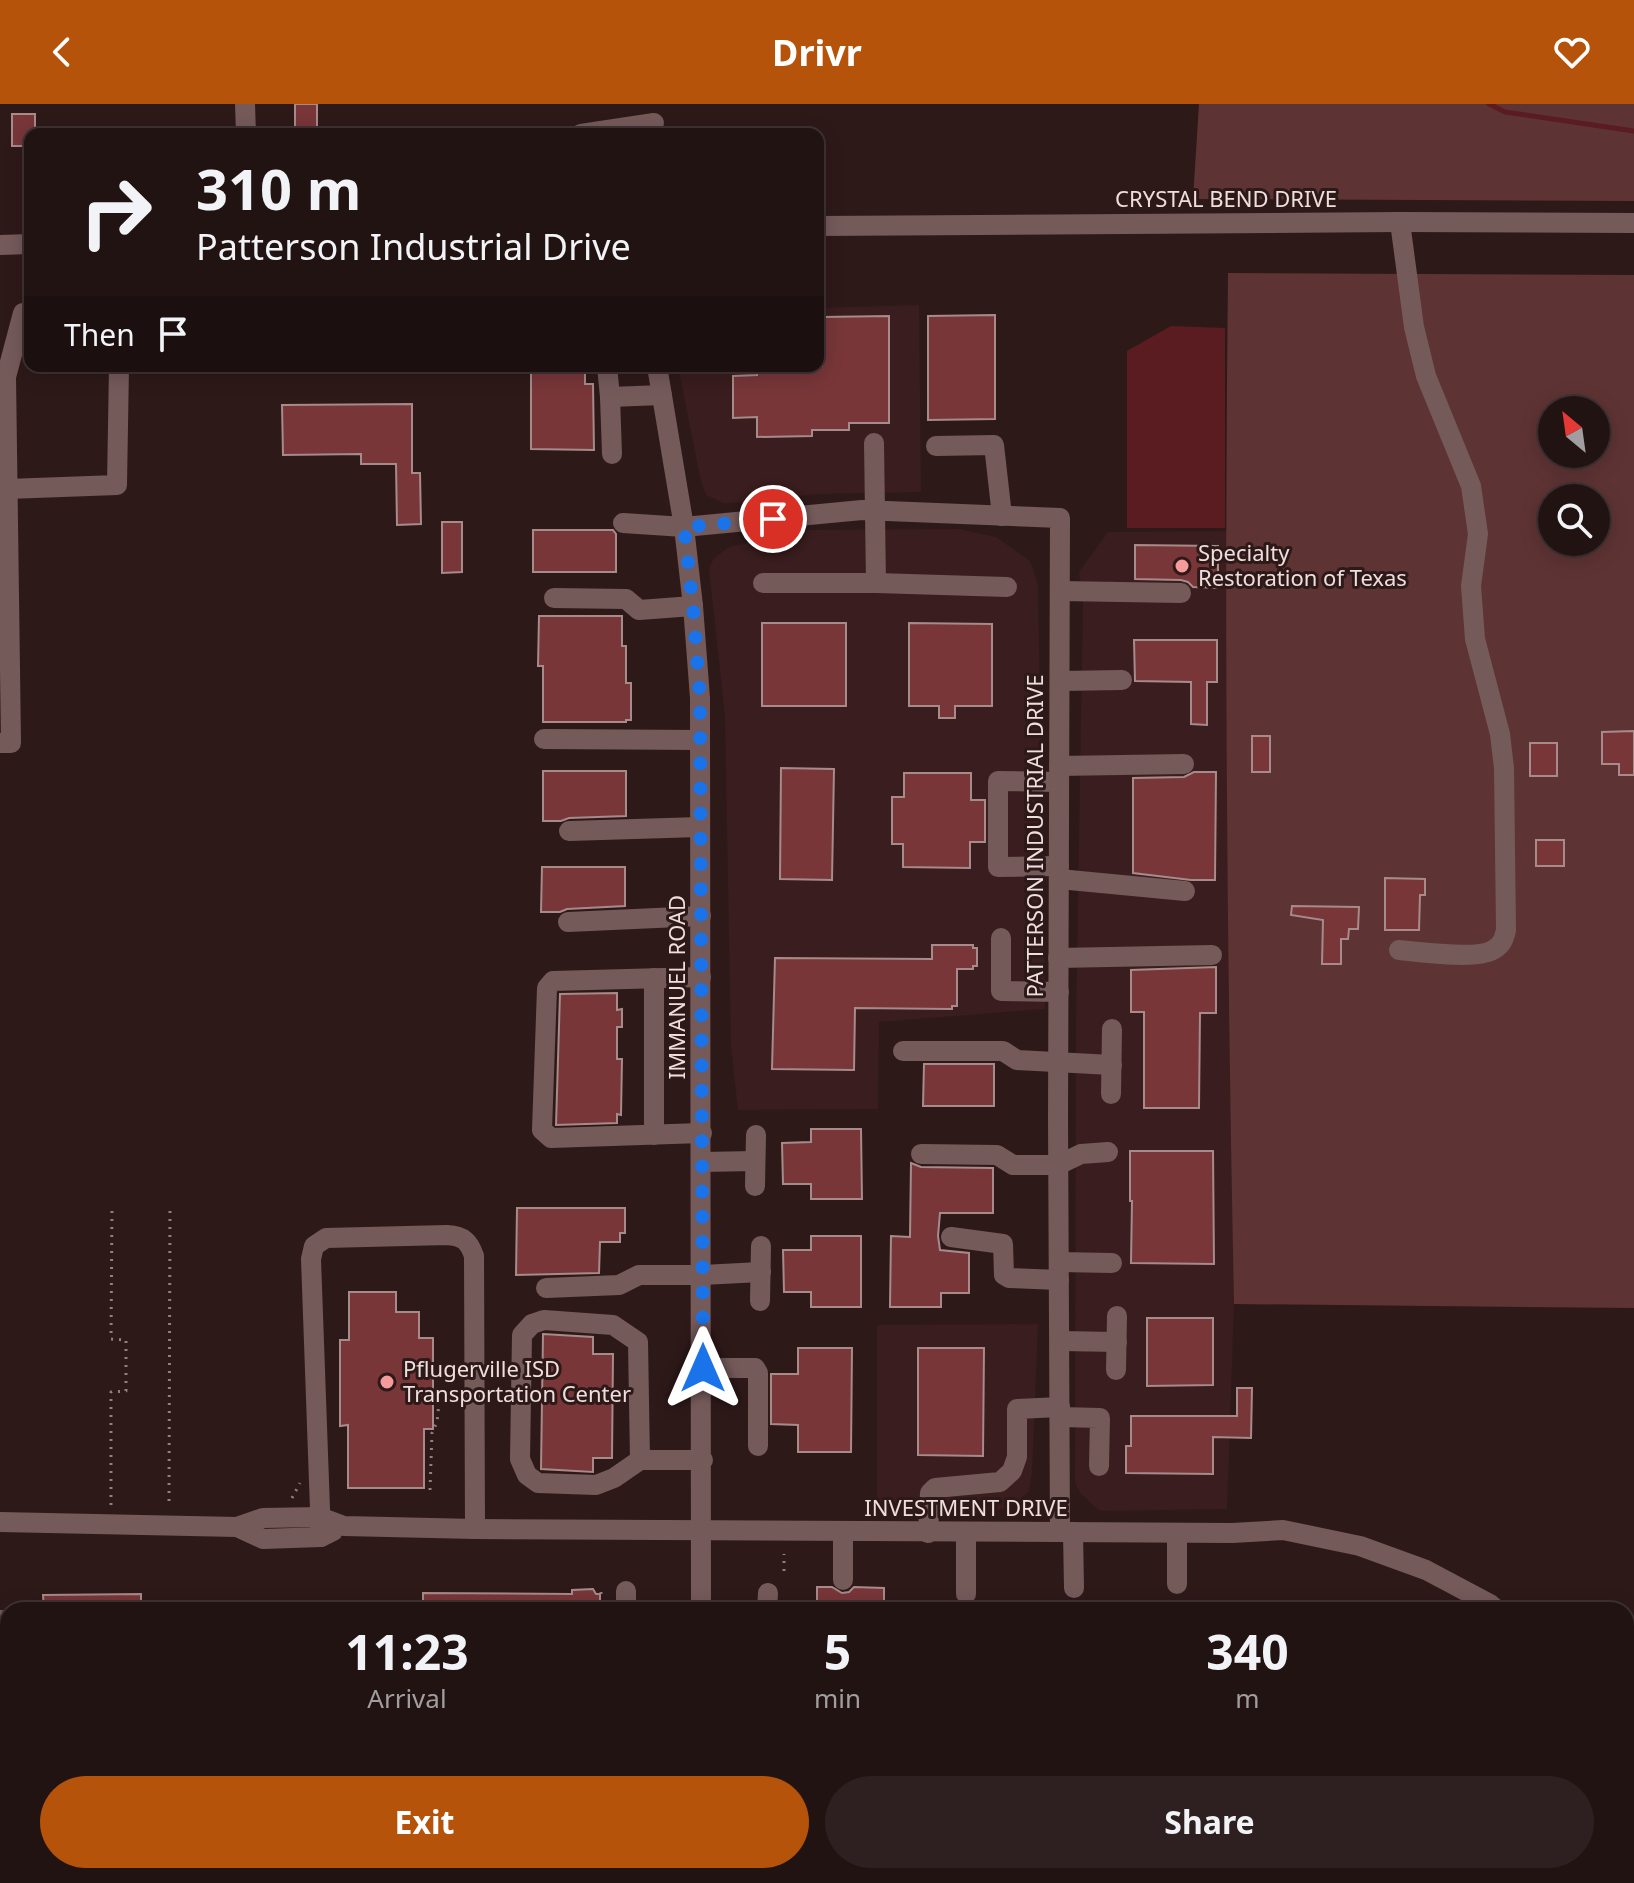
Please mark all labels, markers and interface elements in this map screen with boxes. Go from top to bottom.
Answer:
text: Drivr [772,28,862,77]
icon: back [40,30,84,74]
icon: heart [1550,30,1594,74]
text: 310 m [196,150,361,226]
icon: right [64,160,168,264]
street label: CRYSTAL BEND DRIVE [1115,183,1337,213]
text: Patterson Industrial Drive [196,222,631,271]
icon: arrive [151,312,195,356]
text: Then [64,314,135,355]
north arrow [1538,396,1610,468]
map controls [1538,396,1610,556]
button: search [1538,484,1610,556]
pin [739,485,807,553]
icon: arrive [751,497,795,541]
place label: Specialty Restoration of Texas [1198,537,1407,592]
marker: Specialty Restoration of Texas [1173,557,1191,575]
street label: PATTERSON INDUSTRIAL DRIVE [1019,675,1049,997]
street label: IMMANUEL ROAD [661,895,691,1079]
position arrow [661,1326,745,1410]
place label: Pflugerville ISD Transportation Center [403,1353,631,1408]
marker: Pflugerville ISD Transportation Center [378,1373,396,1391]
street label: INVESTMENT DRIVE [864,1492,1068,1522]
text: 11:23 [345,1619,469,1684]
text: 5 [824,1619,851,1684]
text: 340 [1206,1619,1289,1684]
text: Arrival [367,1680,447,1716]
text: min [814,1680,861,1716]
text: m [1235,1680,1260,1716]
button: Exit [40,1776,809,1868]
button: Share [825,1776,1594,1868]

